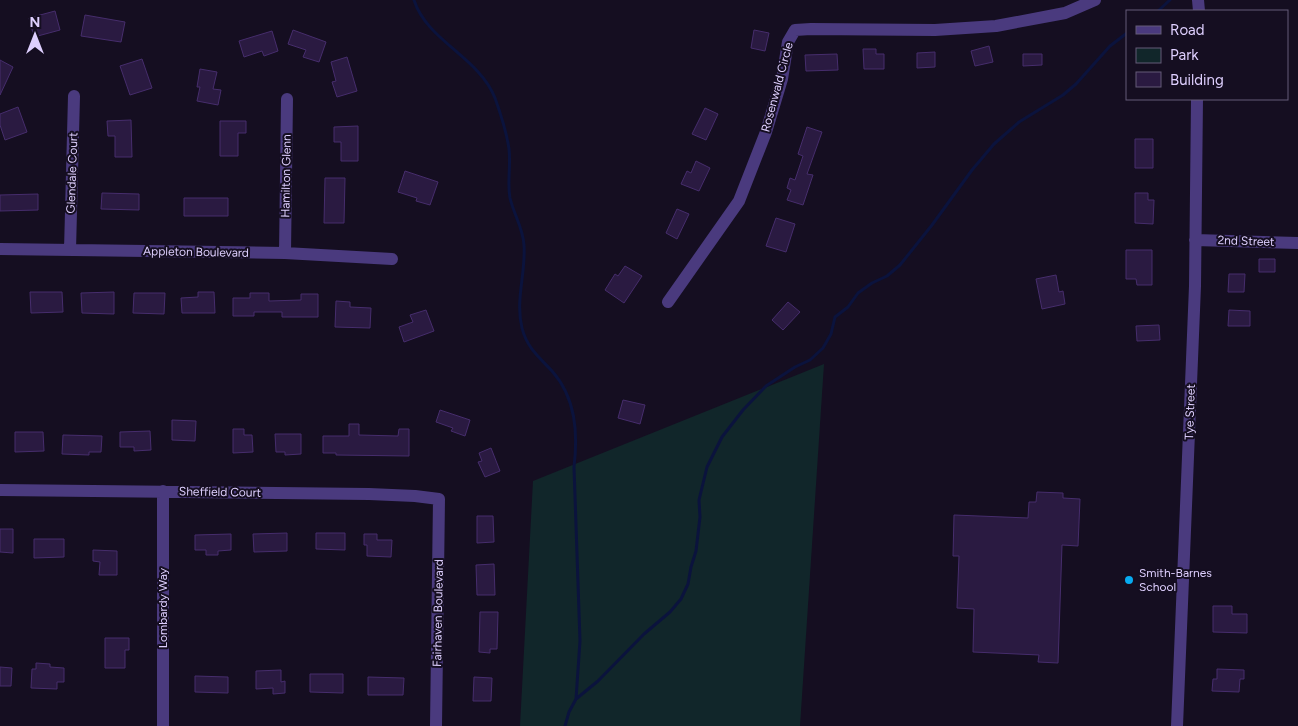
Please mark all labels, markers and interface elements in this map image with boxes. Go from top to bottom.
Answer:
north arrow [10,10,60,60]
legend [1126,10,1288,100]
text: N [30,14,40,31]
text: Road [1170,21,1205,39]
street label: Rosenwald Circle [758,40,796,133]
text: Park [1170,46,1199,64]
text: Building [1170,71,1224,89]
street label: Glendale Court [64,132,80,214]
street label: Hamilton Glenn [278,134,294,218]
street label: 2nd Street [1217,233,1275,249]
street label: Appleton Boulevard [143,244,249,260]
street label: Tye Street [1182,383,1198,440]
street label: Sheffield Court [179,484,262,500]
street label: Fairhaven Boulevard [430,559,446,667]
place label: Smith-Barnes School [1139,566,1212,594]
street label: Lombardy Way [156,567,170,648]
marker: Smith-Barnes School [1123,574,1135,586]

